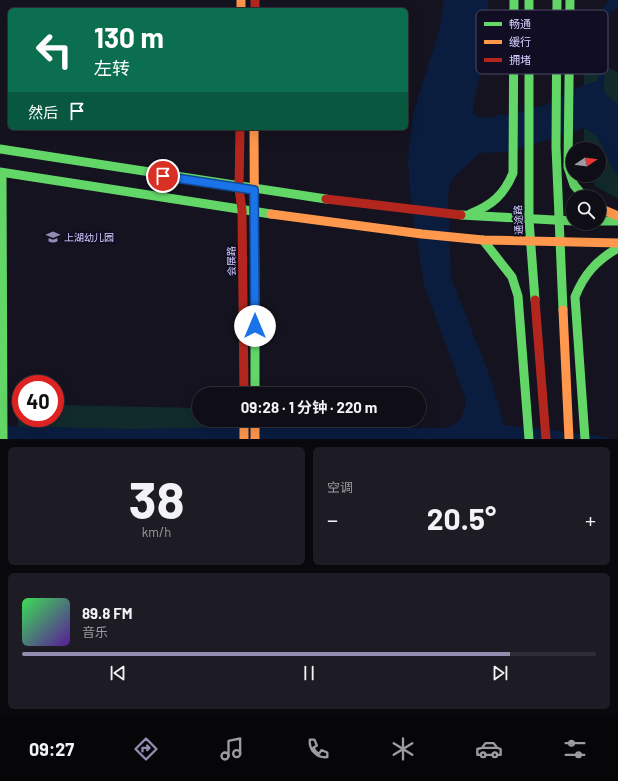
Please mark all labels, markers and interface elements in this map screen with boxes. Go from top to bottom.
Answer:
legend [476,10,608,74]
text: 畅通 [509,17,531,30]
text: 130 m [94,20,164,54]
icon: left [28,24,80,76]
text: 缓行 [509,35,531,48]
text: 拥堵 [509,53,531,66]
text: 左转 [94,57,130,79]
icon: arrive [66,100,88,122]
text: 然后 [28,103,58,121]
north arrow [566,142,606,182]
map controls [566,142,606,230]
pin [146,159,180,193]
icon: arrive [152,165,174,187]
button: search [566,190,606,230]
street label: 通途路 [511,205,525,235]
school or university icon: 上湖幼儿园 [45,229,61,245]
place label: 上湖幼儿园 [64,231,114,243]
street label: 会展路 [225,246,237,276]
position arrow [234,305,276,347]
speed limit sign: 40 [12,375,64,427]
text: 09:28 · 1 分钟 · 220 m [241,398,377,416]
text: 38 [128,467,185,529]
text: 空调 [327,479,353,495]
text: 20.5° [427,500,496,536]
text: − [327,506,338,532]
text: + [585,506,596,532]
text: km/h [142,524,171,540]
text: 89.8 FM [82,604,132,622]
text: 音乐 [82,624,108,640]
icon: previous [107,662,129,684]
icon: pause [298,662,320,684]
icon: next [489,662,511,684]
icon: directions [132,735,160,763]
icon: music [218,735,246,763]
icon: phone [304,735,332,763]
icon: climate [389,735,417,763]
icon: car [475,735,503,763]
icon: filters [561,735,589,763]
text: 09:27 [29,738,74,760]

